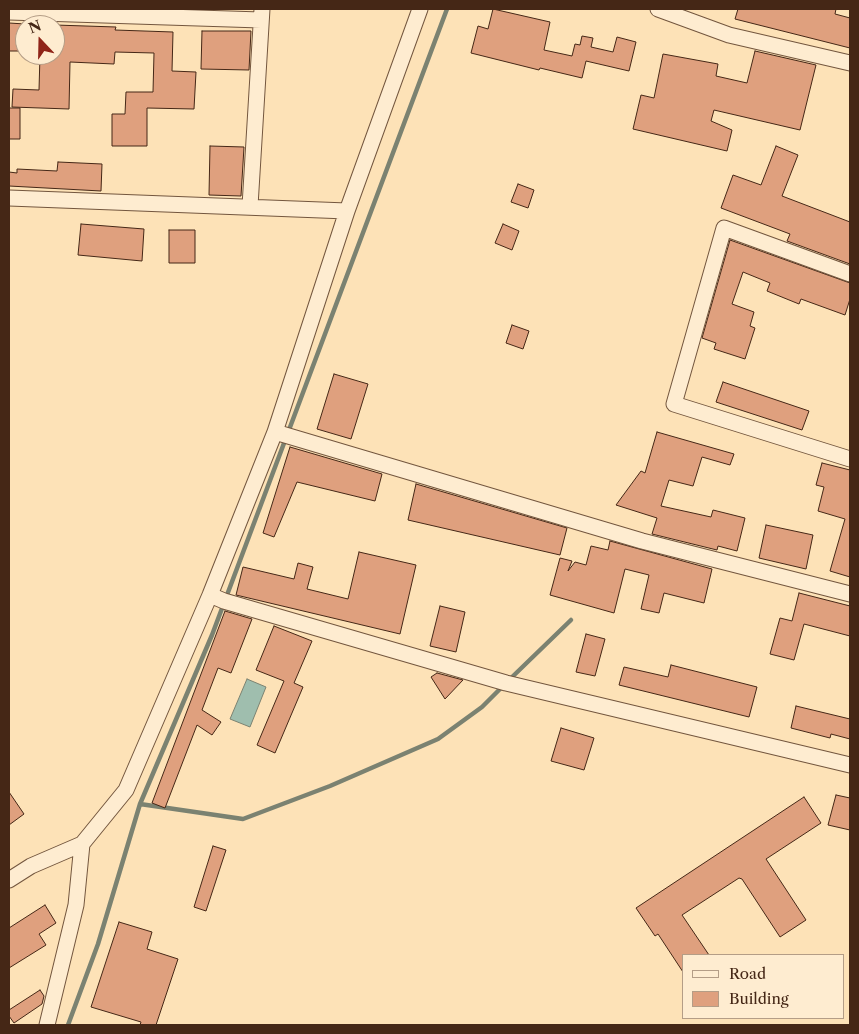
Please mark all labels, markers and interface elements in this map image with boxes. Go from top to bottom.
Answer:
north arrow [15,15,65,65]
text: N [26,16,44,38]
legend [682,954,844,1019]
text: Road [729,964,766,983]
text: Building [729,989,789,1008]

